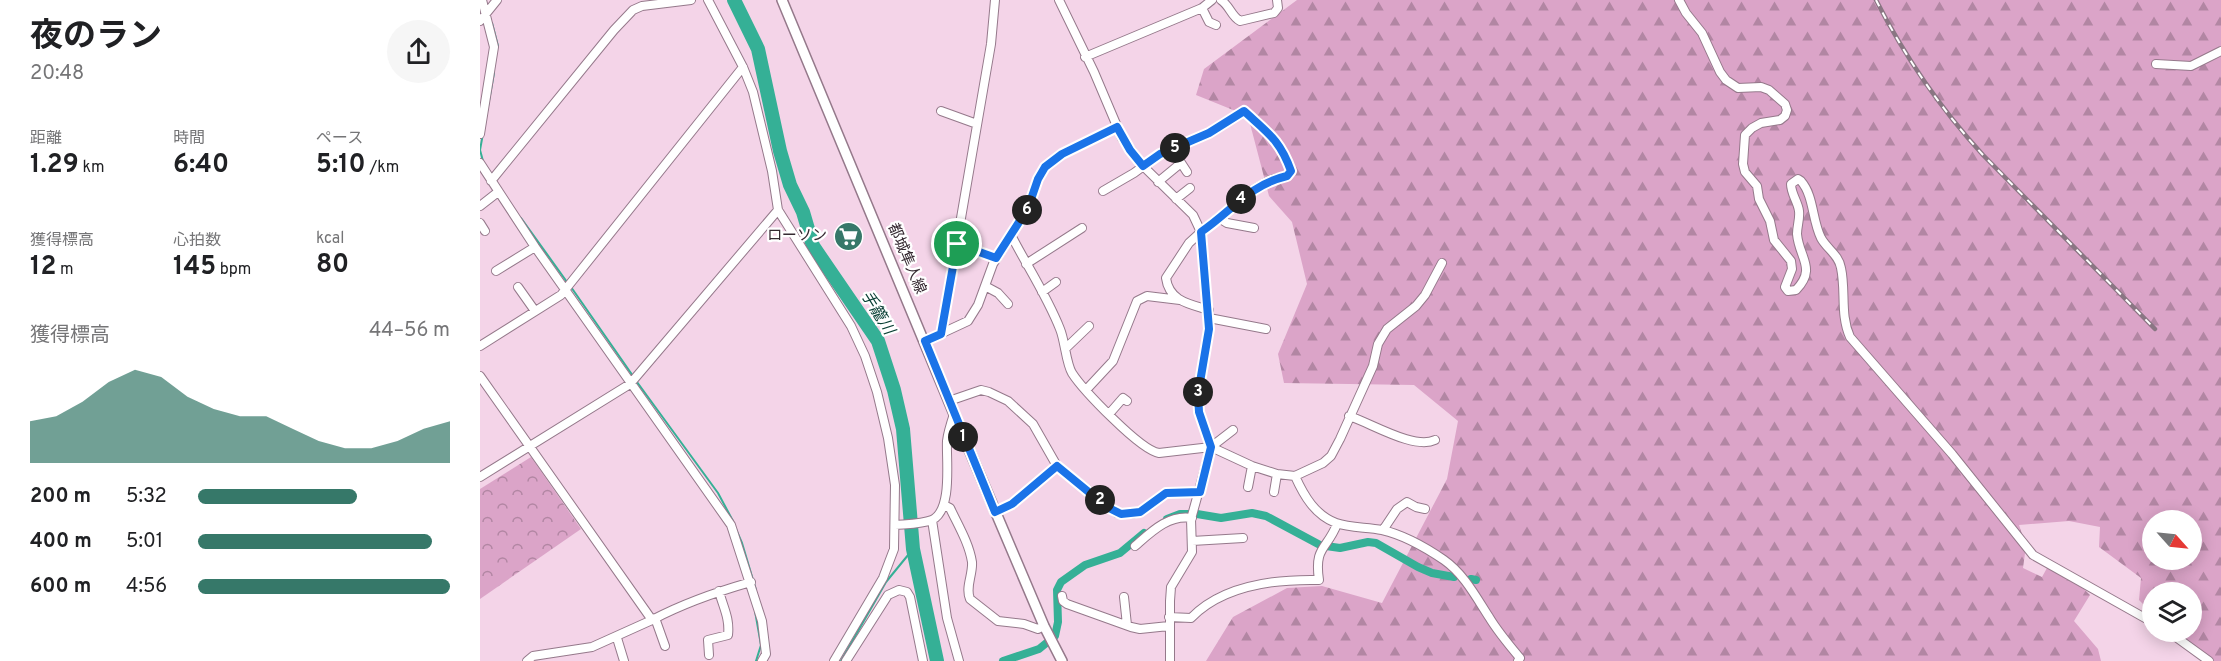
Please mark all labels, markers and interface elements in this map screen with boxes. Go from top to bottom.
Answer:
text: 夜のラン [30,17,162,59]
button: share [387,20,450,83]
text: 20:48 [30,61,84,87]
text: 距離 [30,129,62,149]
text: 時間 [173,129,205,149]
text: ペース [316,129,363,149]
pin: 5 [1160,133,1190,163]
text: 5 [1170,138,1180,158]
text: 1.29 [30,149,79,182]
text: 6:40 [173,149,229,182]
text: 5:10 [316,149,366,182]
text: km [79,158,105,178]
text: /km [366,158,399,178]
pin: 4 [1226,184,1256,214]
text: 4 [1236,189,1246,209]
pin: 6 [1012,195,1042,225]
text: 6 [1022,200,1032,220]
pin [931,218,982,269]
supermarket icon: ローソン [832,220,864,252]
street label: 都城隼人線 [883,221,929,297]
place label: ローソン [767,227,827,246]
icon: arrive [940,227,973,260]
text: kcal [316,229,344,249]
text: 獲得標高 [30,231,94,251]
text: 心拍数 [173,231,221,251]
text: 80 [316,249,349,282]
text: 12 [30,251,56,284]
text: 145 [173,251,216,284]
text: m [56,260,74,280]
text: bpm [216,260,251,280]
water label: 手籠川 [856,287,899,340]
text: 44–56 m [369,318,450,344]
text: 獲得標高 [30,323,110,349]
pin: 3 [1183,377,1213,407]
text: 3 [1193,382,1203,402]
pin: 1 [948,422,978,452]
text: 1 [960,427,966,447]
text: 200 m [30,484,91,510]
text: 5:32 [126,484,167,510]
pin: 2 [1085,485,1115,515]
text: 2 [1095,490,1105,510]
north arrow [2142,510,2202,570]
map controls [2142,510,2202,642]
text: 400 m [30,529,92,555]
text: 5:01 [126,529,163,555]
text: 600 m [30,574,91,600]
text: 4:56 [126,574,167,600]
button: layers [2142,582,2202,642]

